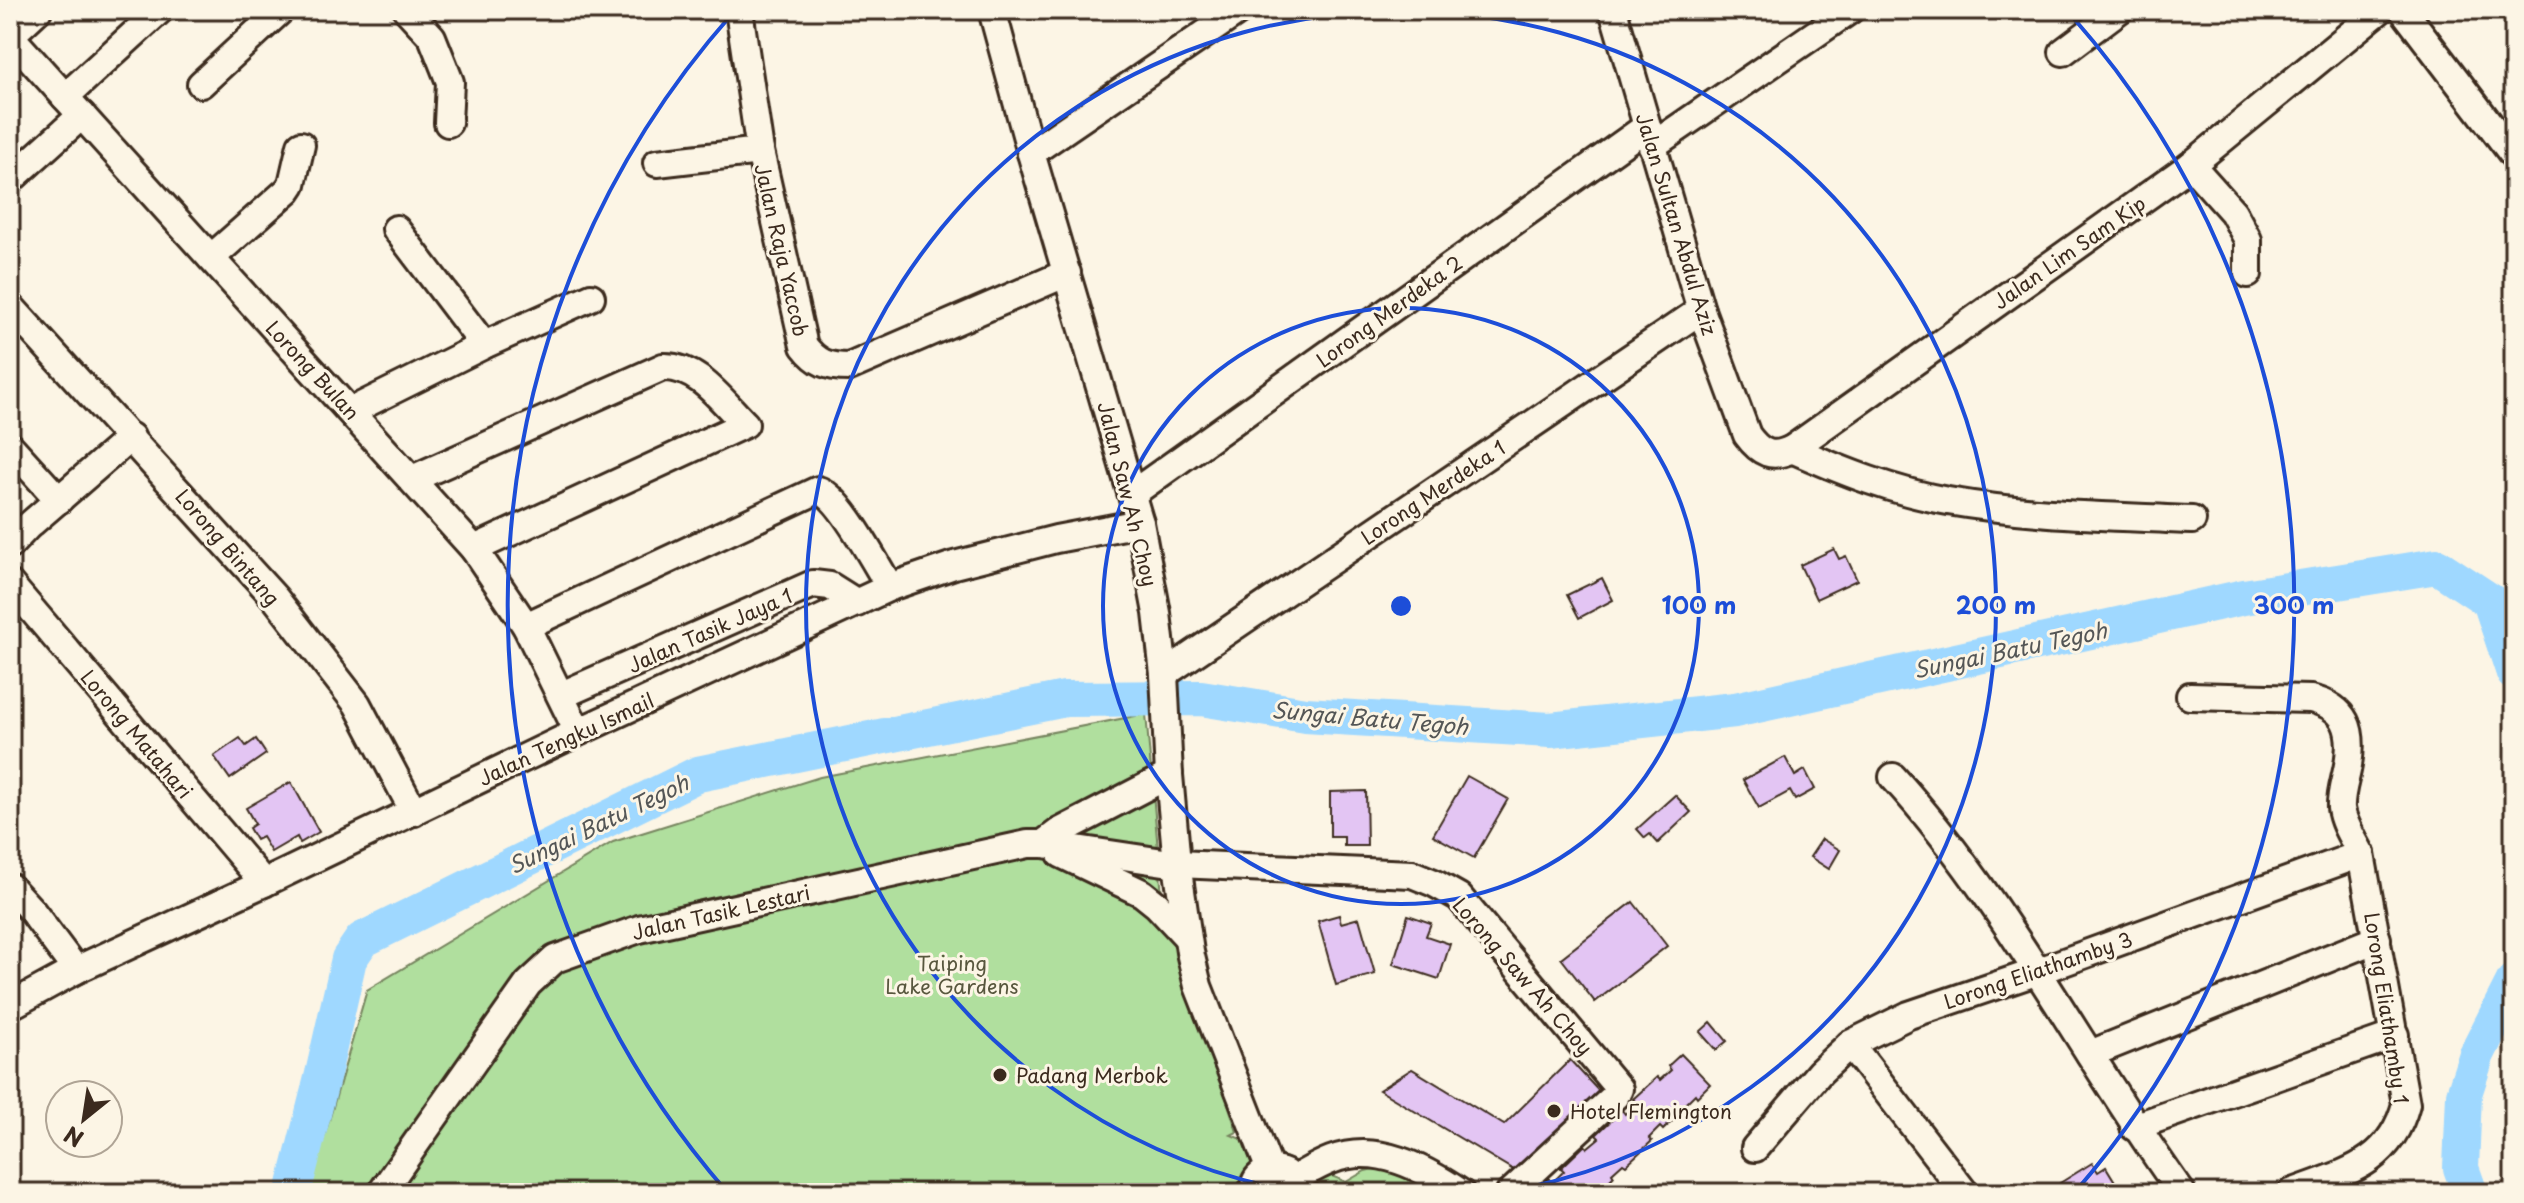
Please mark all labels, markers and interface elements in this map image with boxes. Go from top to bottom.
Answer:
street label: Jalan Sultan Abdul Aziz [1629,109,1725,339]
street label: Jalan Raja Yaccob [748,161,816,339]
street label: Jalan Lim Sam Kip [1987,188,2151,316]
street label: Lorong Merdeka 2 [1310,248,1468,374]
street label: Lorong Bulan [259,314,367,426]
street label: Jalan Saw Ah Choy [1091,399,1165,589]
street label: Lorong Merdeka 1 [1355,432,1511,552]
street label: Lorong Bintang [169,482,287,612]
street label: Jalan Tasik Jaya 1 [623,580,797,680]
text: 100 m [1662,586,1736,622]
text: 200 m [1956,586,2036,622]
text: 300 m [2253,586,2335,622]
centre of rings [1387,592,1415,620]
water label: Sungai Batu Tegoh [1910,612,2111,686]
street label: Lorong Matahari [74,663,200,805]
street label: Jalan Tengku Ismail [473,685,659,793]
water label: Sungai Batu Tegoh [1270,692,1471,742]
water label: Sungai Batu Tegoh [502,764,695,881]
street label: Jalan Tasik Lestari [629,877,813,947]
street label: Lorong Saw Ah Choy [1446,891,1600,1061]
street label: Lorong Eliathamby 1 [2357,910,2417,1106]
street label: Lorong Eliathamby 3 [1940,924,2136,1016]
park label: Taiping Lake Gardens [885,948,1019,1001]
place label: Padang Merbok [1016,1060,1168,1090]
marker: Padang Merbok [991,1066,1009,1084]
north arrow [44,1079,124,1159]
place label: Hotel Flemington [1570,1096,1733,1126]
marker: Hotel Flemington [1545,1102,1563,1120]
text: N [57,1119,89,1156]

